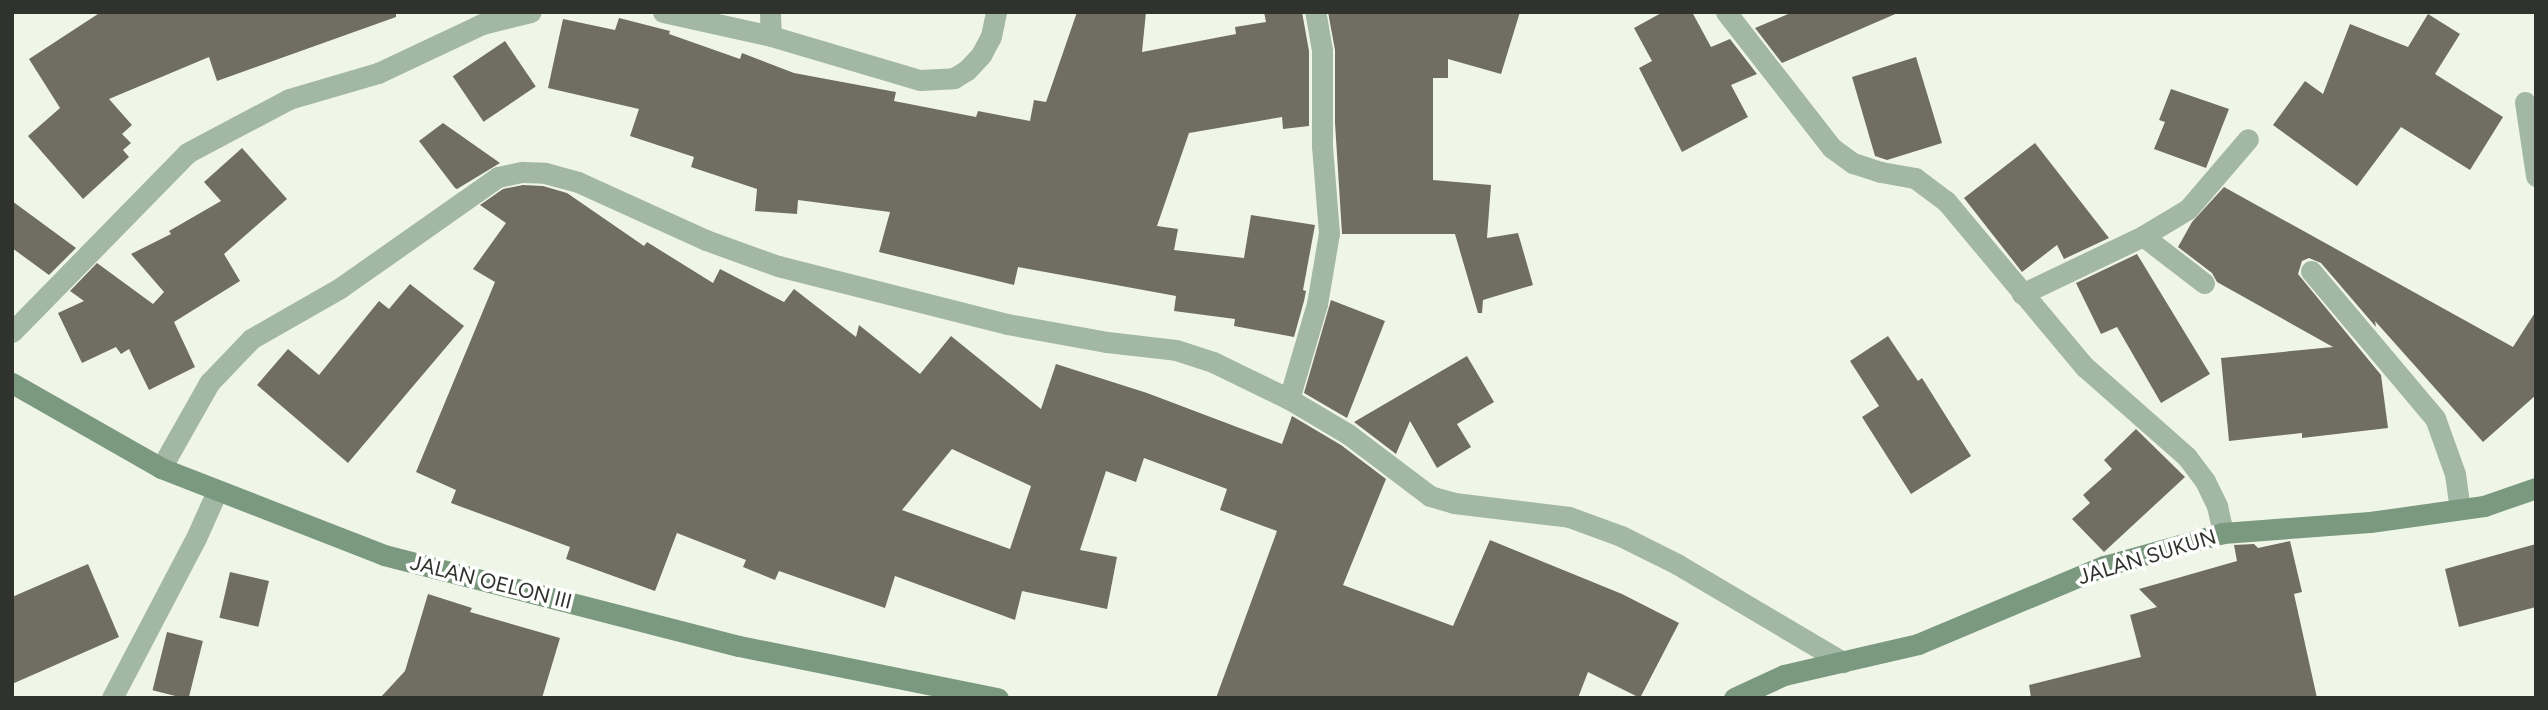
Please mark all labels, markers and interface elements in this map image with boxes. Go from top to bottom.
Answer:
street label: JALAN SUKUN [2075,524,2219,590]
street label: JALAN OELON III [408,550,574,614]

